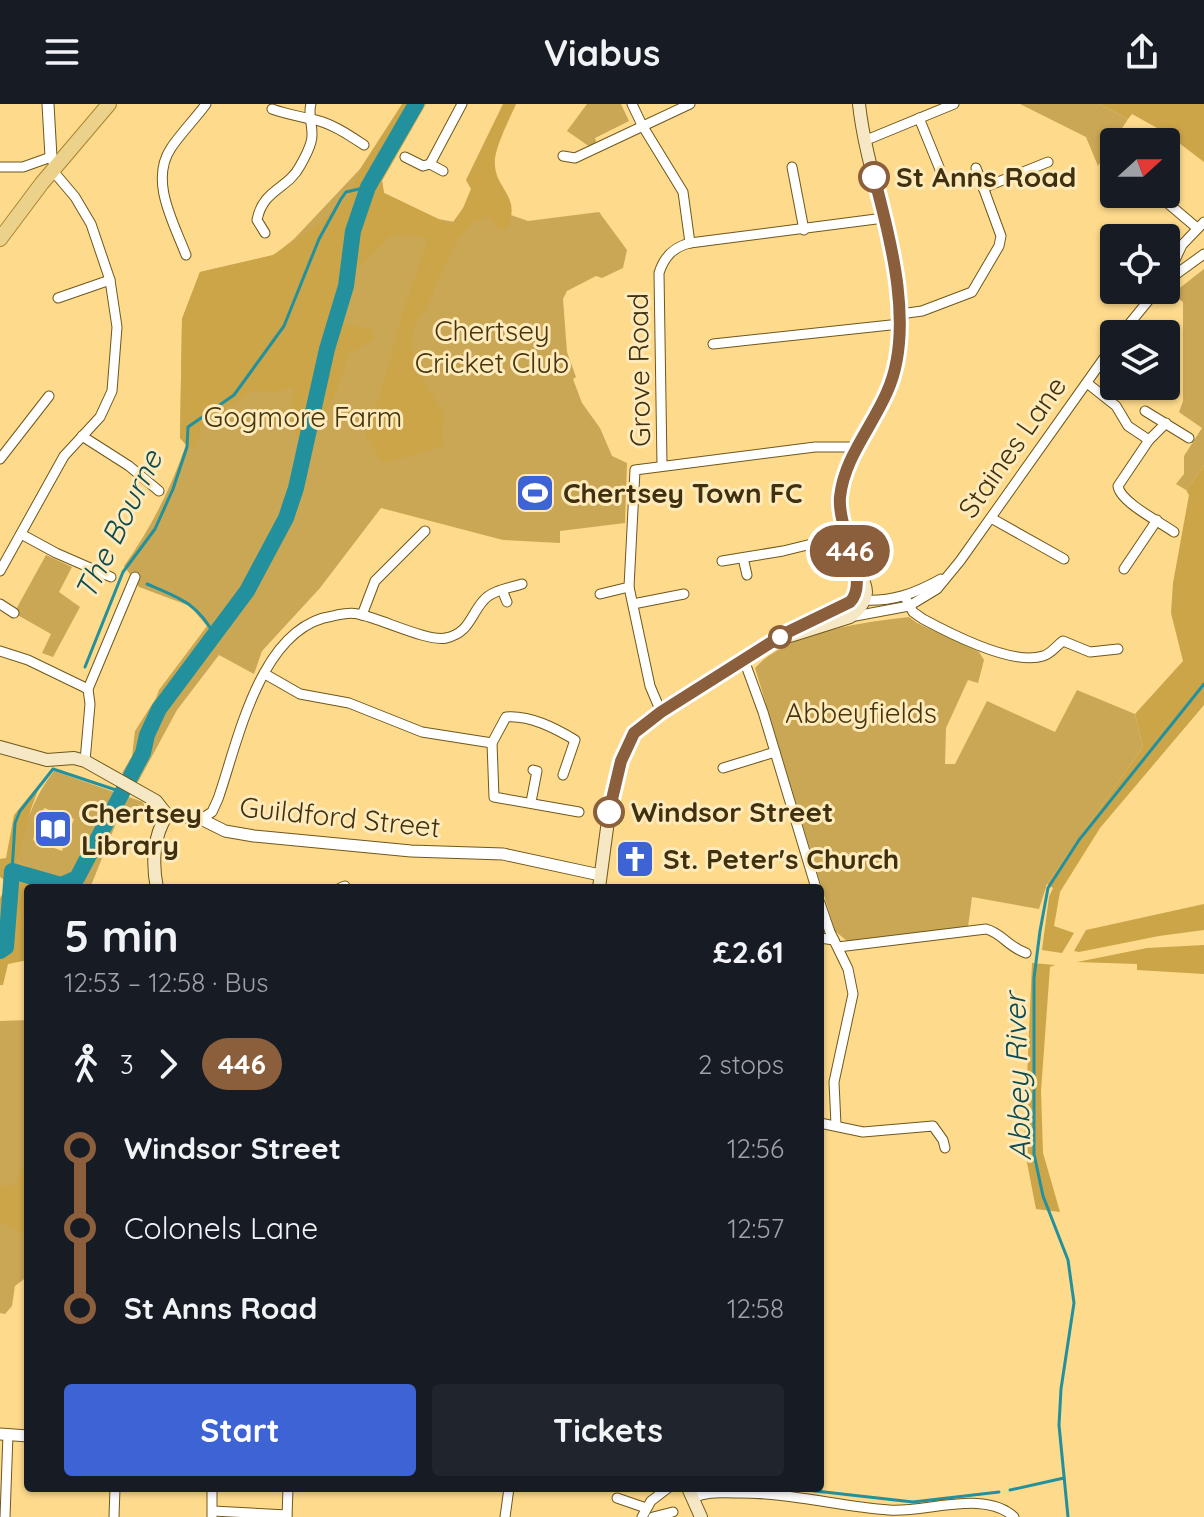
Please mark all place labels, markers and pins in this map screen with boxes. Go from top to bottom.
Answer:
place label: St Anns Road [896,159,1076,194]
marker: St Anns Road [859,162,889,192]
sports icon: Chertsey Town FC [514,472,556,514]
place label: Chertsey Town FC [563,475,803,510]
unlabelled marker [769,626,791,648]
place label: Windsor Street [631,794,833,829]
place label: Chertsey Library [81,795,202,862]
marker: Windsor Street [594,797,624,827]
library icon: Chertsey Library [32,808,74,850]
church icon: St. Peter's Church [614,838,656,880]
place label: St. Peter's Church [663,841,899,876]

